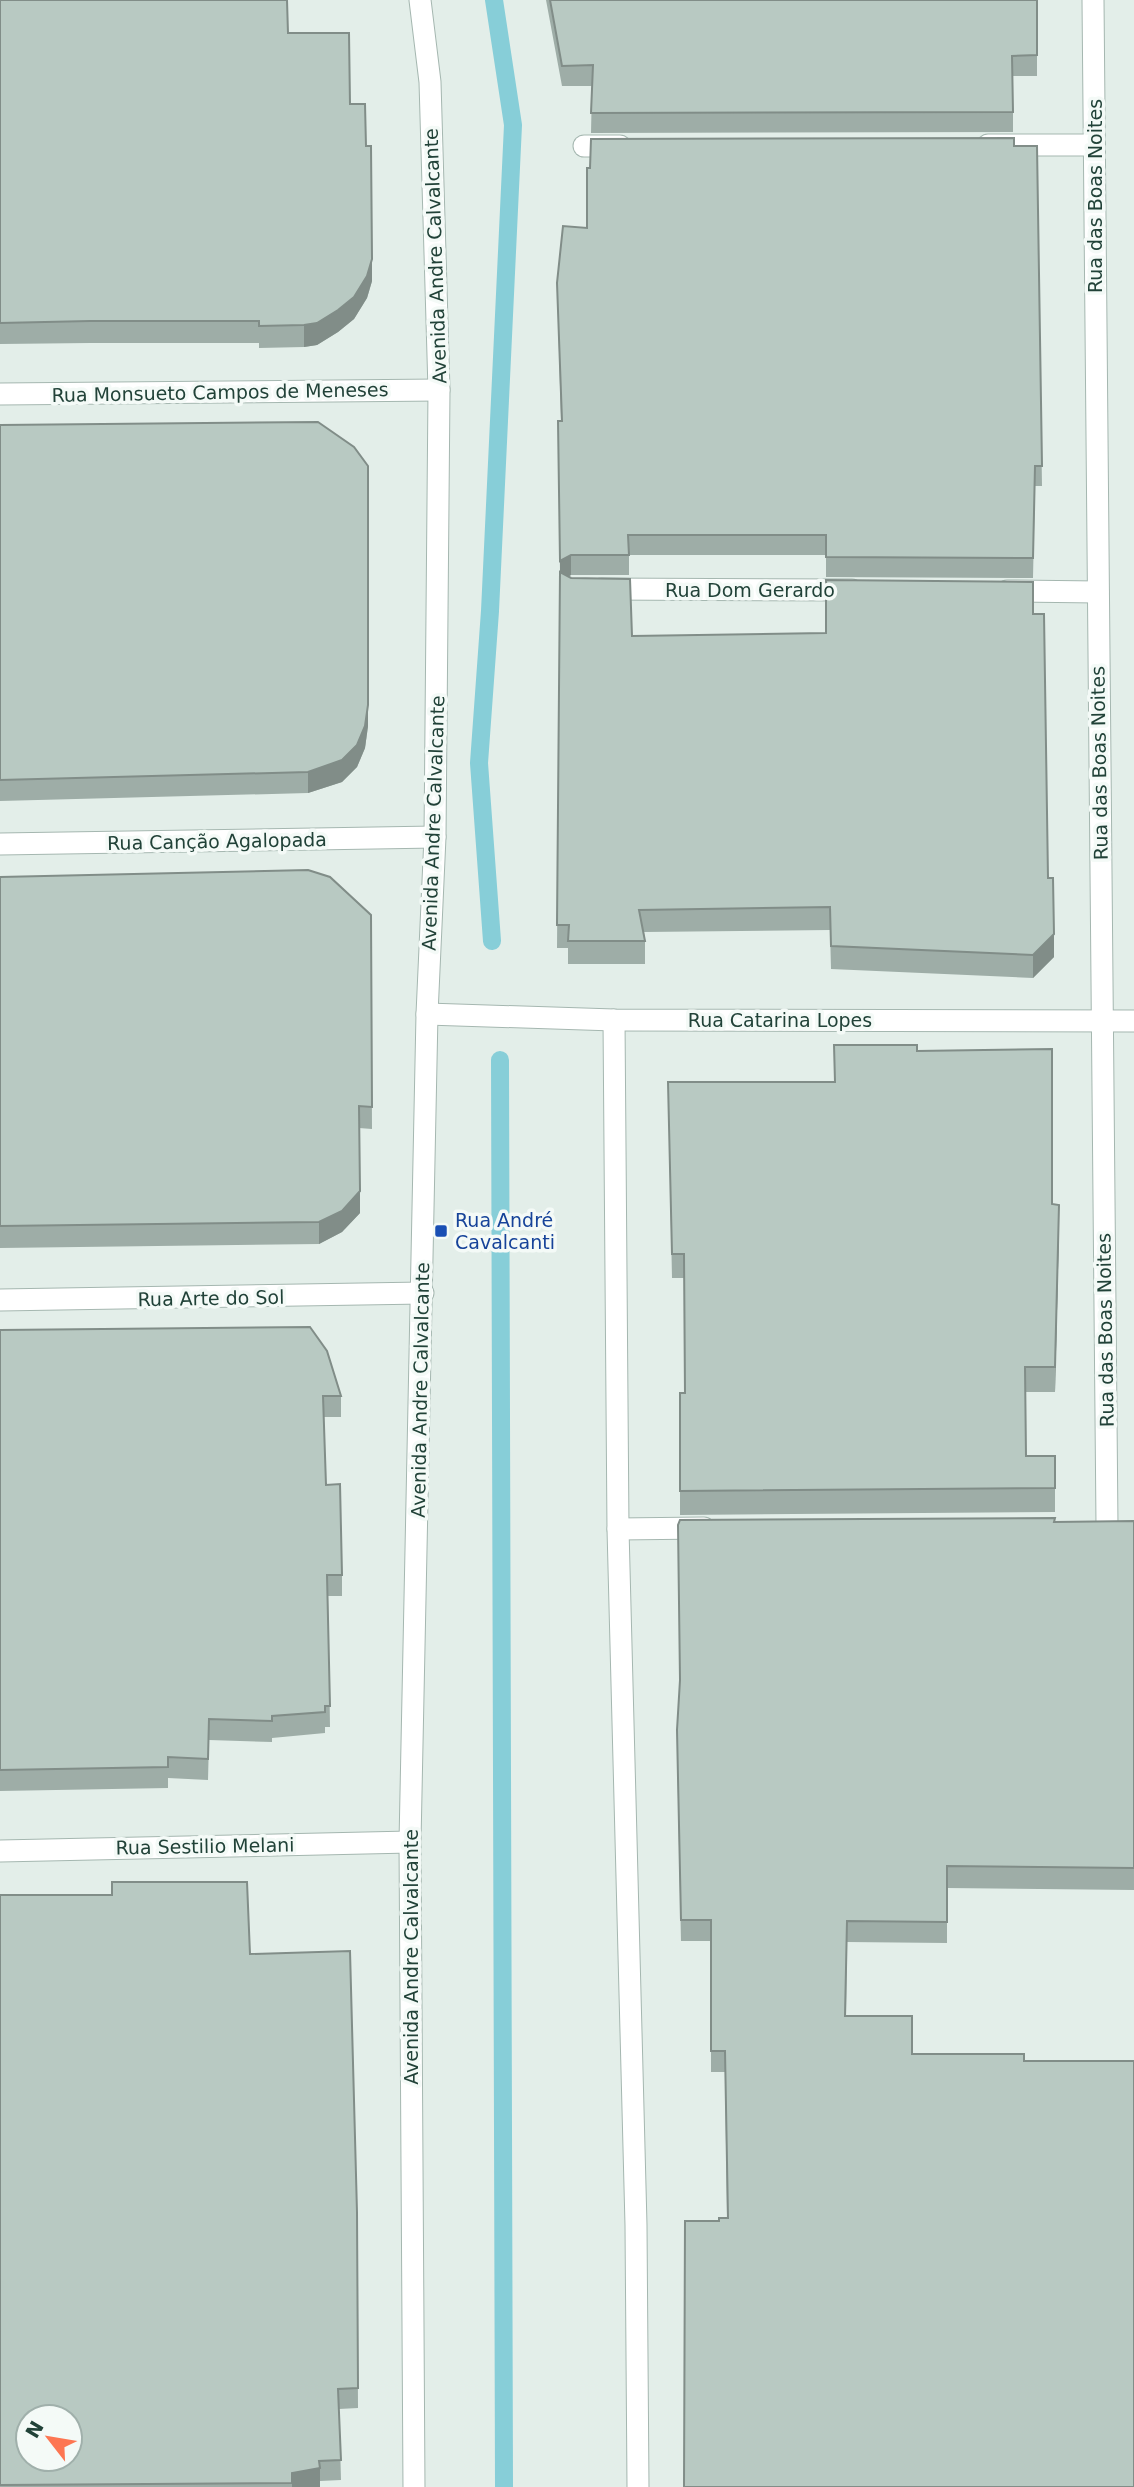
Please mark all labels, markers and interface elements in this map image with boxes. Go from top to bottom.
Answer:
street label: Rua das Boas Noites [1084,99,1106,293]
street label: Avenida Andre Calvalcante [420,128,450,384]
street label: Rua Monsueto Campos de Meneses [51,378,389,406]
street label: Rua Dom Gerardo [665,579,835,601]
street label: Rua das Boas Noites [1086,666,1112,860]
street label: Avenida Andre Calvalcante [418,695,448,951]
street label: Rua Canção Agalopada [107,828,327,854]
street label: Rua Catarina Lopes [688,1009,872,1031]
place label: Rua André Cavalcanti [455,1209,555,1253]
marker: Rua André Cavalcanti [433,1223,449,1239]
street label: Rua das Boas Noites [1092,1233,1118,1427]
street label: Avenida Andre Calvalcante [407,1262,433,1518]
street label: Rua Arte do Sol [137,1286,285,1310]
street label: Avenida Andre Calvalcante [400,1829,422,2085]
street label: Rua Sestilio Melani [115,1833,295,1859]
north arrow [14,2403,84,2473]
text: N [21,2417,48,2442]

